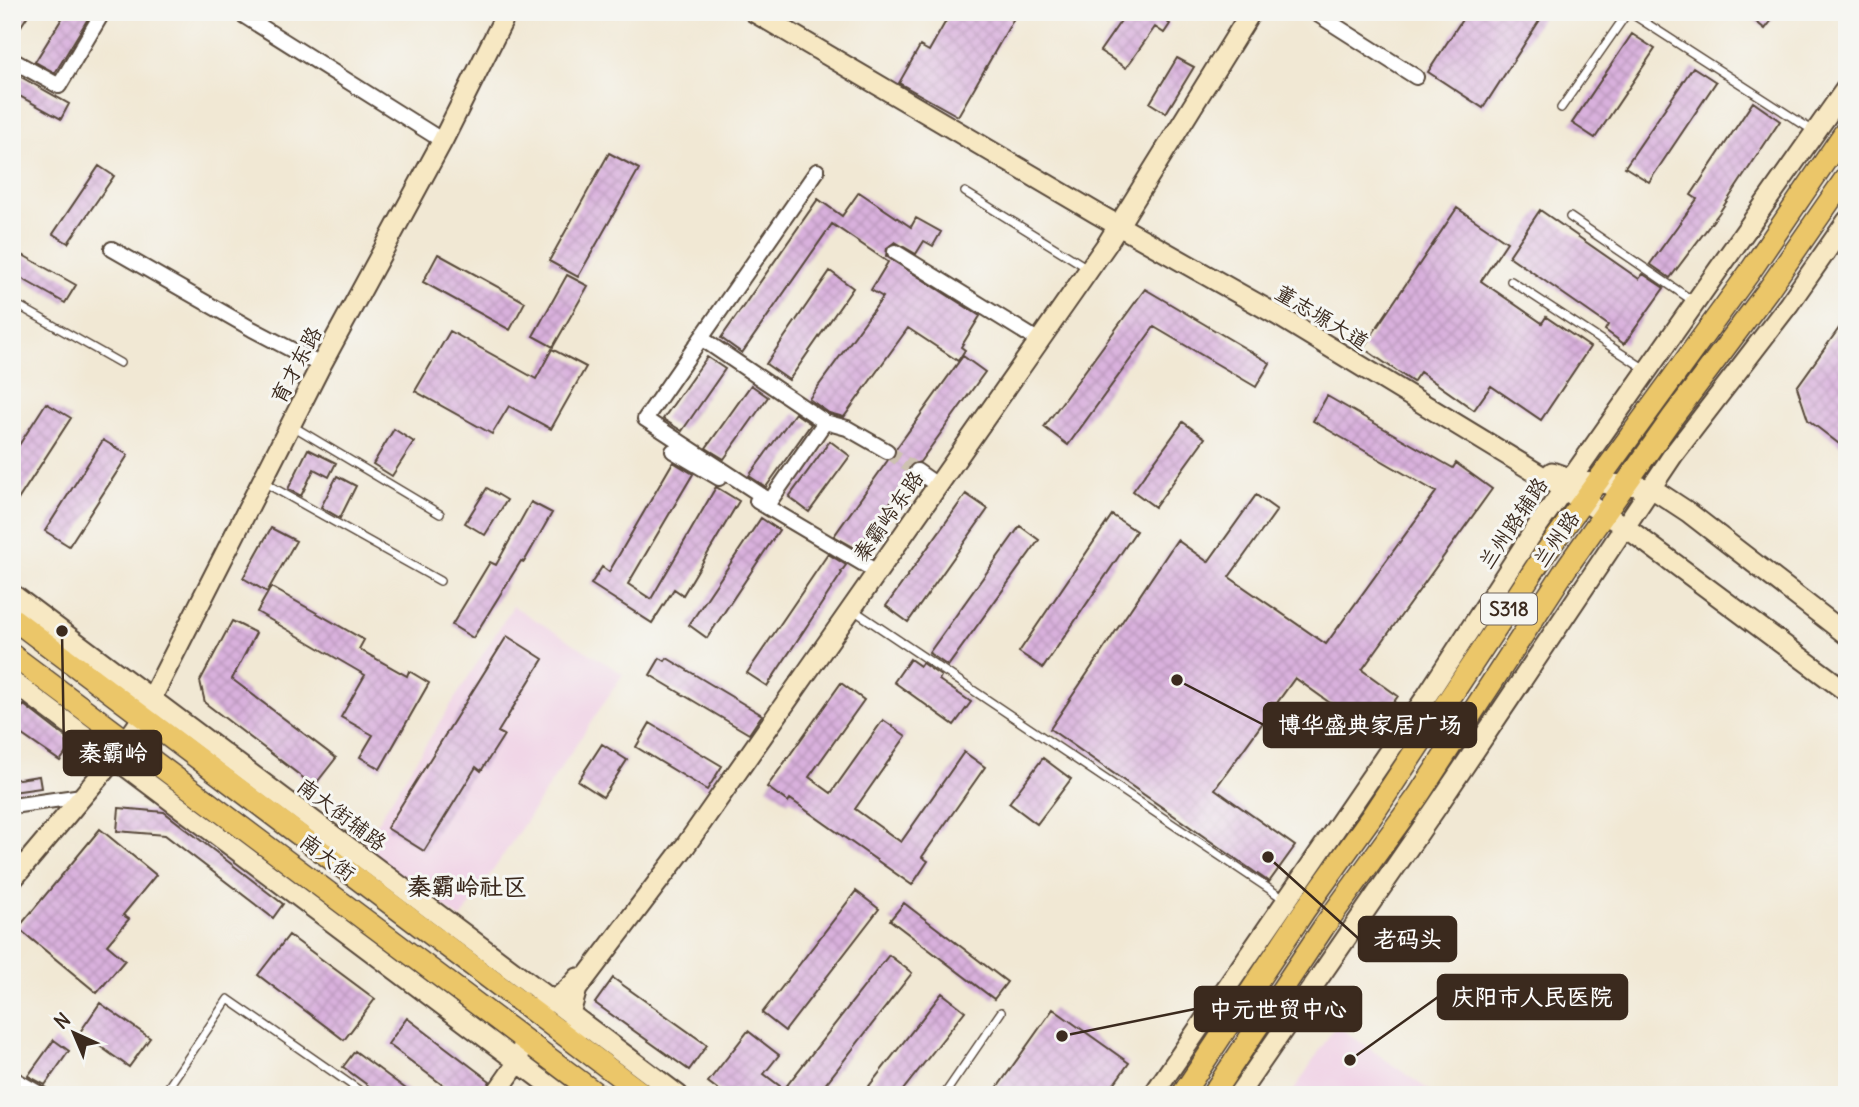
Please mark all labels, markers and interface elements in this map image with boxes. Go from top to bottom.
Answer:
street label: 董志塬大道 [1270,278,1374,356]
street label: 育才东路 [264,322,328,408]
street label: 秦霸岭东路 [847,465,929,567]
street label: 兰州路辅路 [1472,472,1554,574]
street label: 兰州路 [1527,505,1585,573]
road number: S318 [1481,594,1537,624]
callout: 博华盛典家居广场 [1264,703,1476,747]
text: 博华盛典家居广场 [1278,710,1462,739]
callout: 秦霸岭 [64,731,161,775]
text: 秦霸岭 [79,738,148,767]
street label: 南大街辅路 [292,772,392,856]
street label: 南大街 [295,828,361,886]
district label: 秦霸岭社区 [407,871,527,901]
callout: 老码头 [1359,917,1456,961]
text: 老码头 [1374,924,1443,953]
callout: 庆阳市人民医院 [1438,975,1627,1019]
text: 庆阳市人民医院 [1452,982,1613,1011]
callout: 中元世贸中心 [1195,987,1361,1031]
text: 中元世贸中心 [1209,994,1347,1023]
north arrow [38,998,108,1068]
text: N [49,1008,75,1034]

